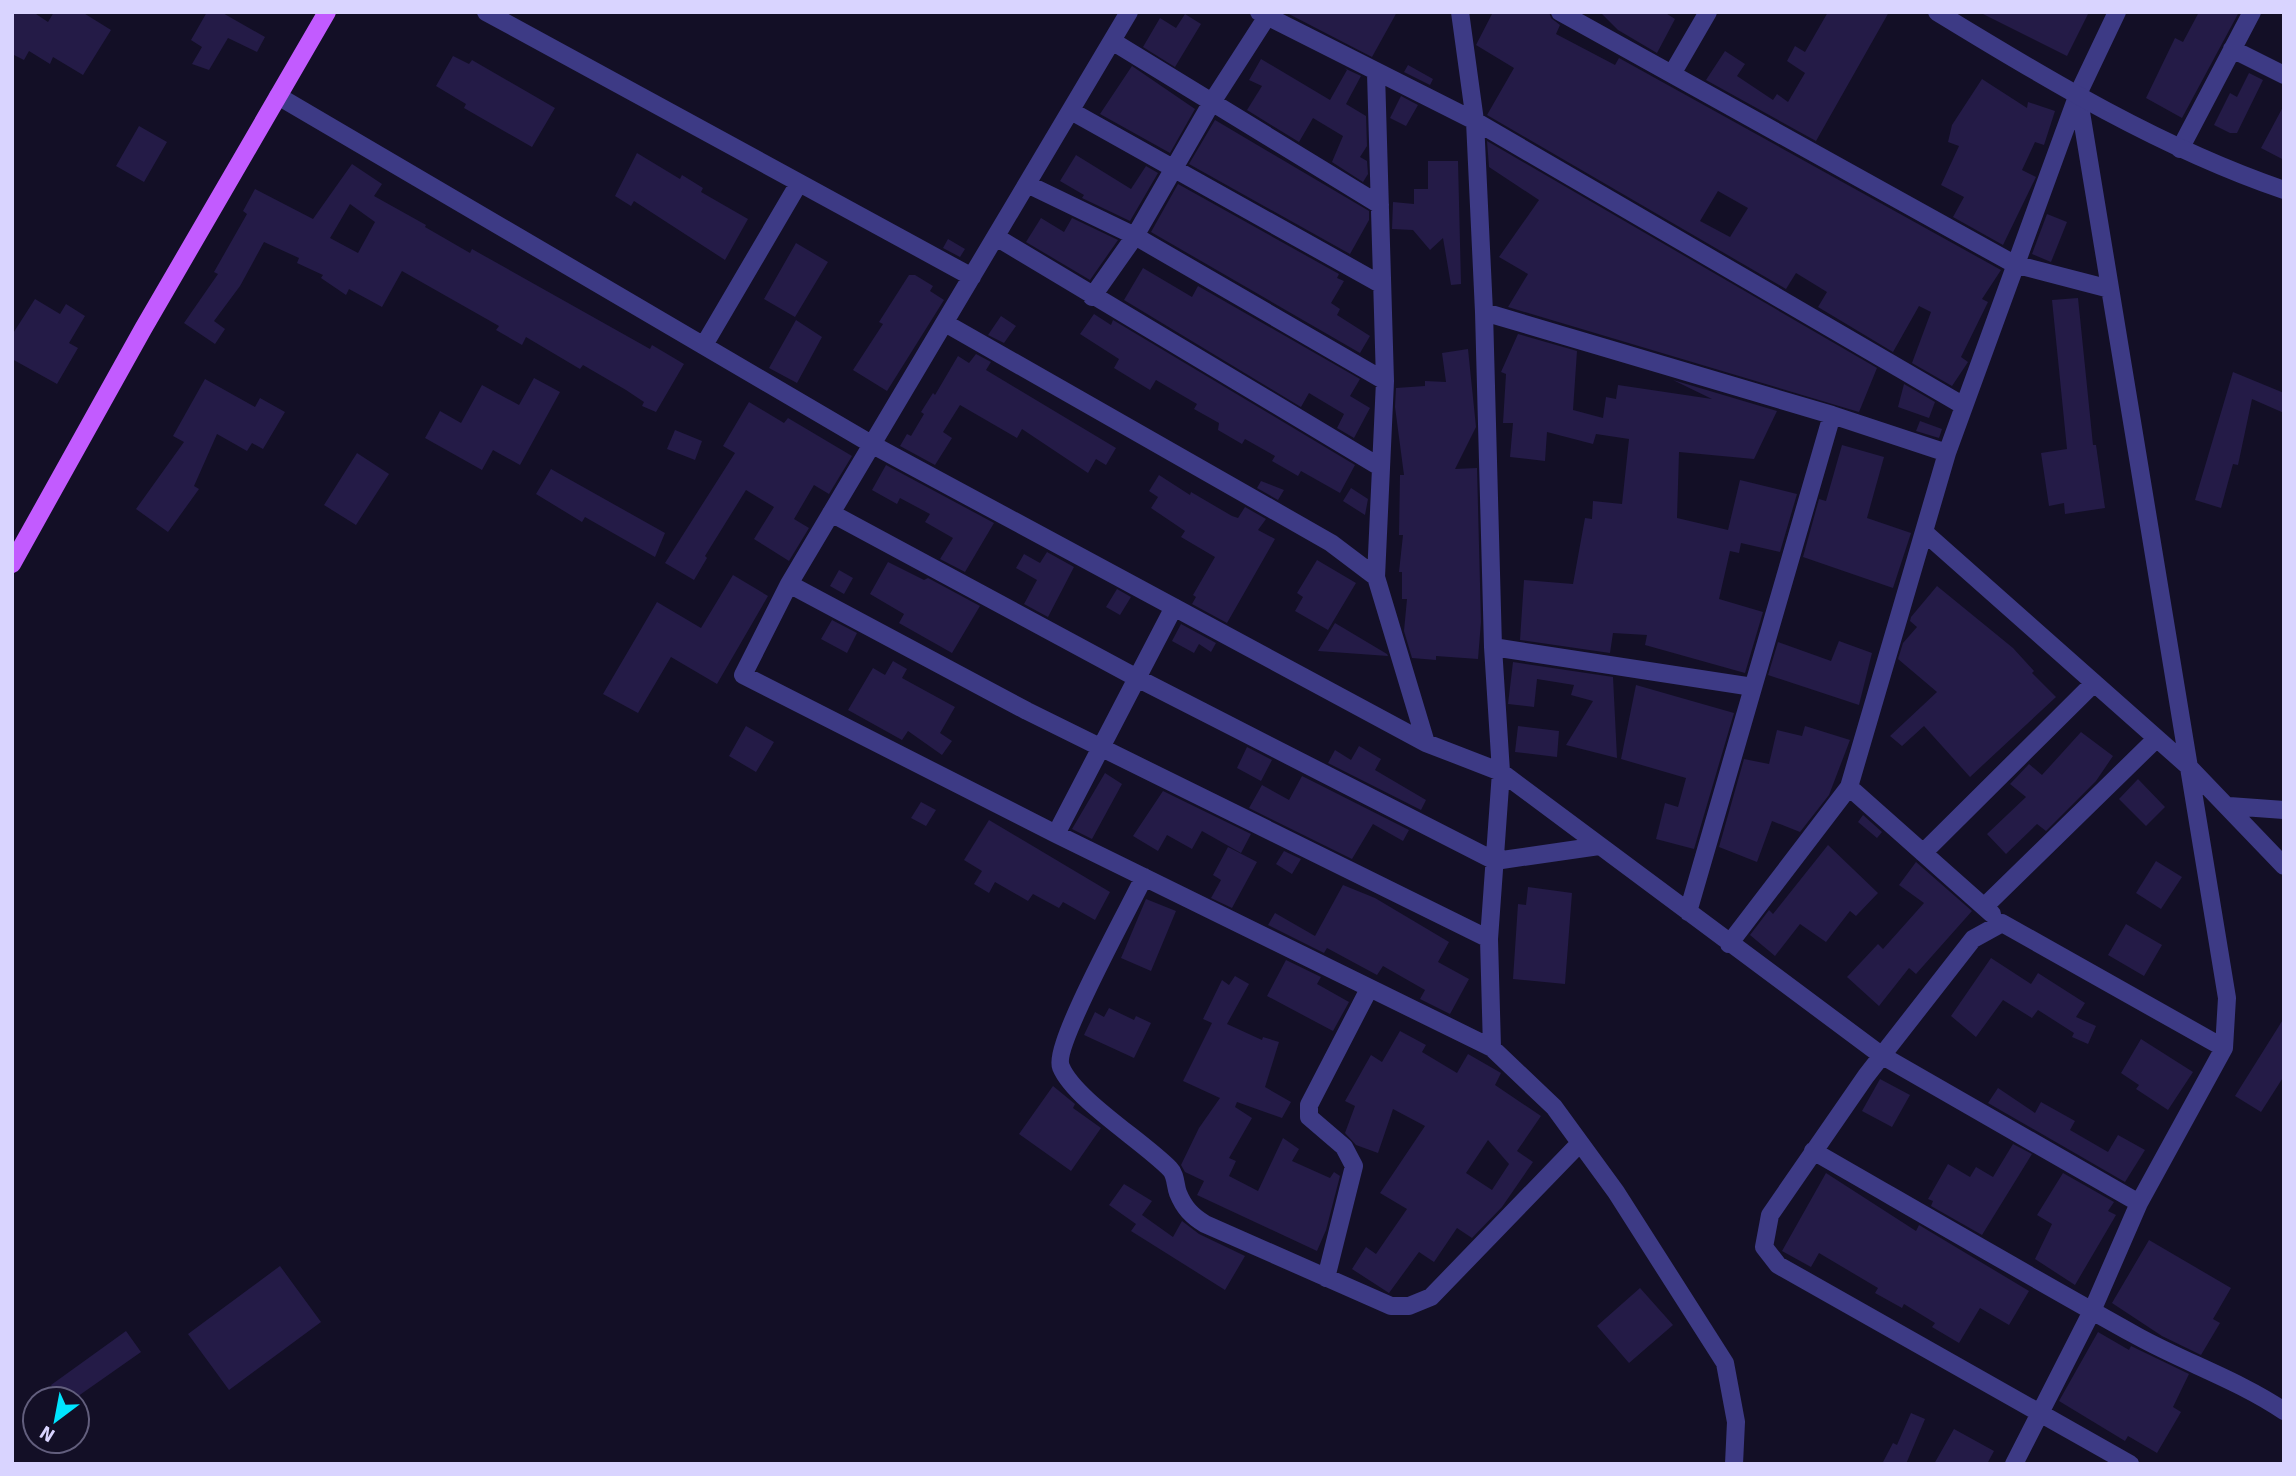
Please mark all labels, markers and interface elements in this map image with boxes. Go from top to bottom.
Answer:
north arrow [21,1385,91,1455]
text: N [36,1420,59,1447]

